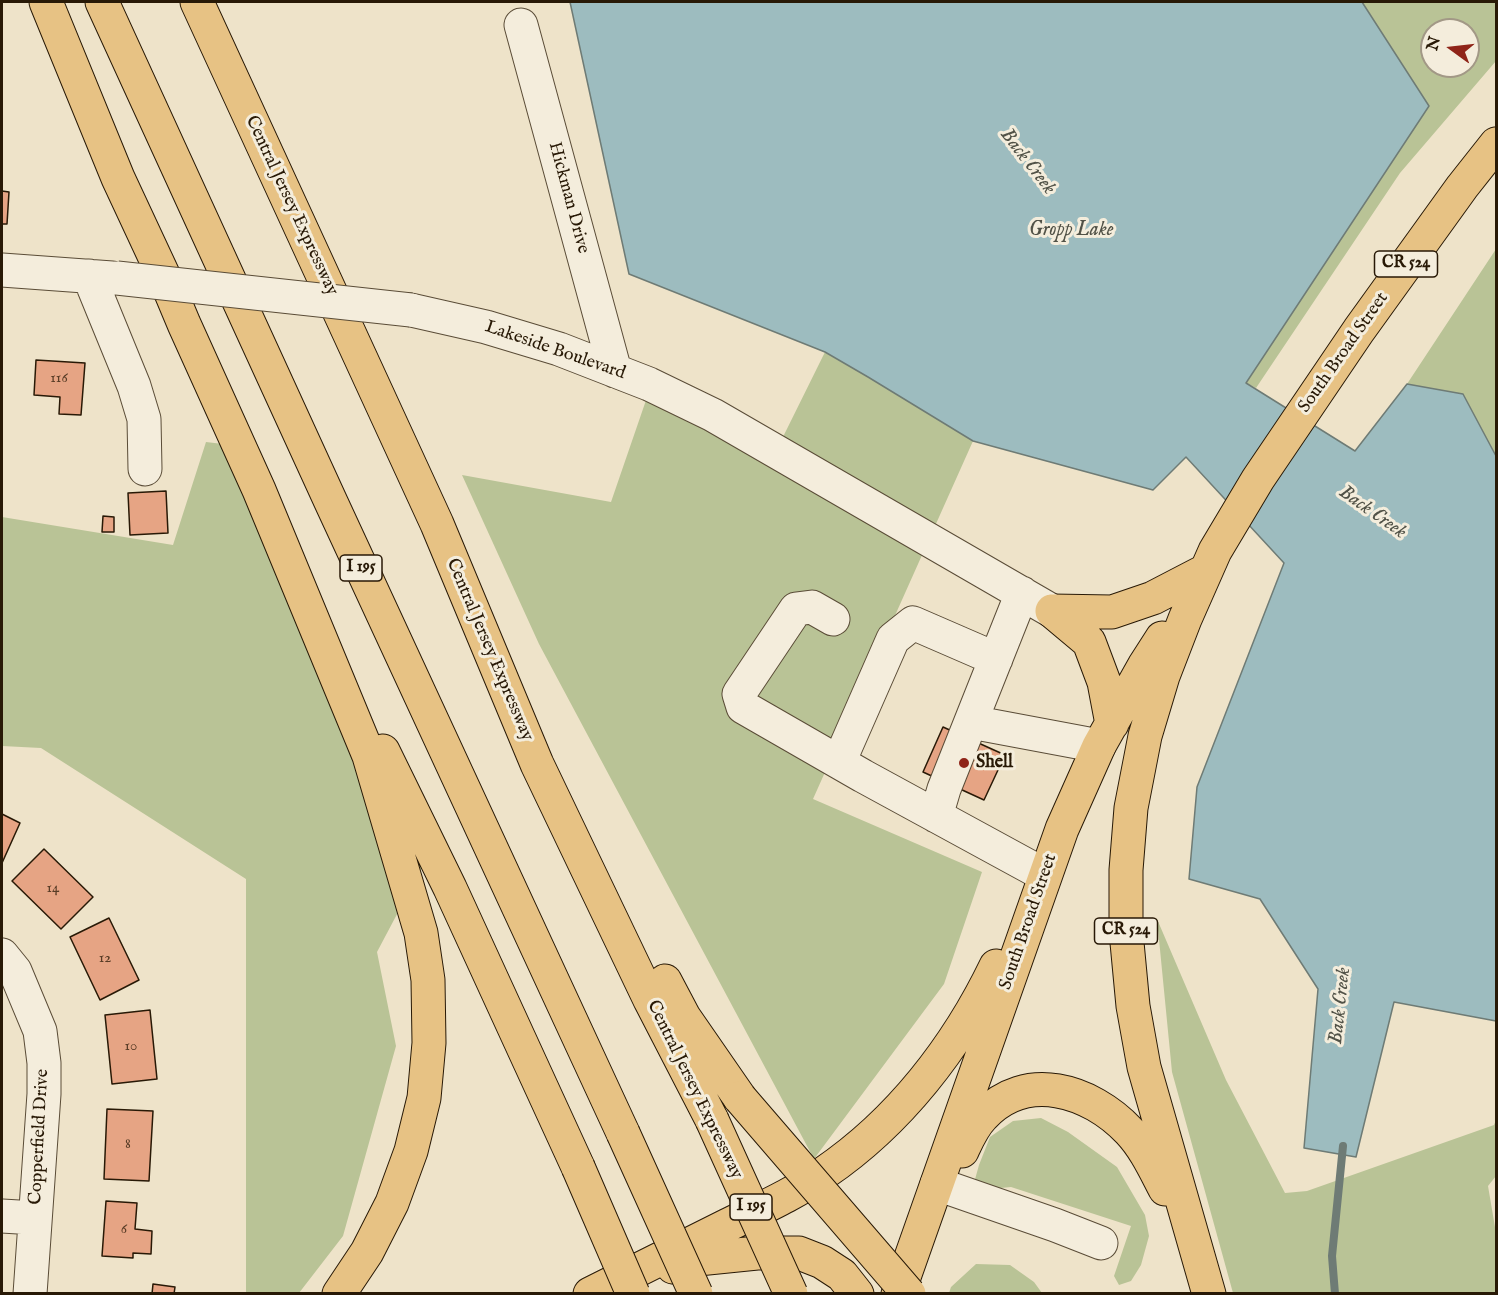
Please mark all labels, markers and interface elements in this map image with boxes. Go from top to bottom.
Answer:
north arrow [1420,18,1480,78]
text: N [1423,35,1446,53]
street label: Central Jersey Expressway [240,113,342,299]
water label: Back Creek [994,124,1060,200]
street label: Hickman Drive [543,140,593,256]
water label: Gropp Lake [1029,219,1113,243]
road number: CR 524 [1374,251,1438,277]
street label: South Broad Street [1294,289,1394,417]
street label: Lakeside Boulevard [482,317,628,385]
house number: 116 [50,370,68,388]
water label: Back Creek [1333,481,1411,545]
road number: I 195 [340,555,382,581]
street label: Central Jersey Expressway [441,556,537,744]
place label: Shell [976,752,1013,774]
marker: Shell [957,756,971,770]
street label: South Broad Street [996,851,1062,993]
house number: 14 [47,880,59,898]
road number: CR 524 [1094,918,1158,944]
house number: 12 [99,950,111,968]
water label: Back Creek [1325,966,1357,1046]
street label: Central Jersey Expressway [641,997,747,1183]
house number: 10 [125,1038,137,1056]
street label: Copperfield Drive [26,1069,54,1205]
house number: 8 [125,1136,131,1154]
road number: I 195 [730,1194,772,1220]
house number: 6 [121,1221,127,1239]

